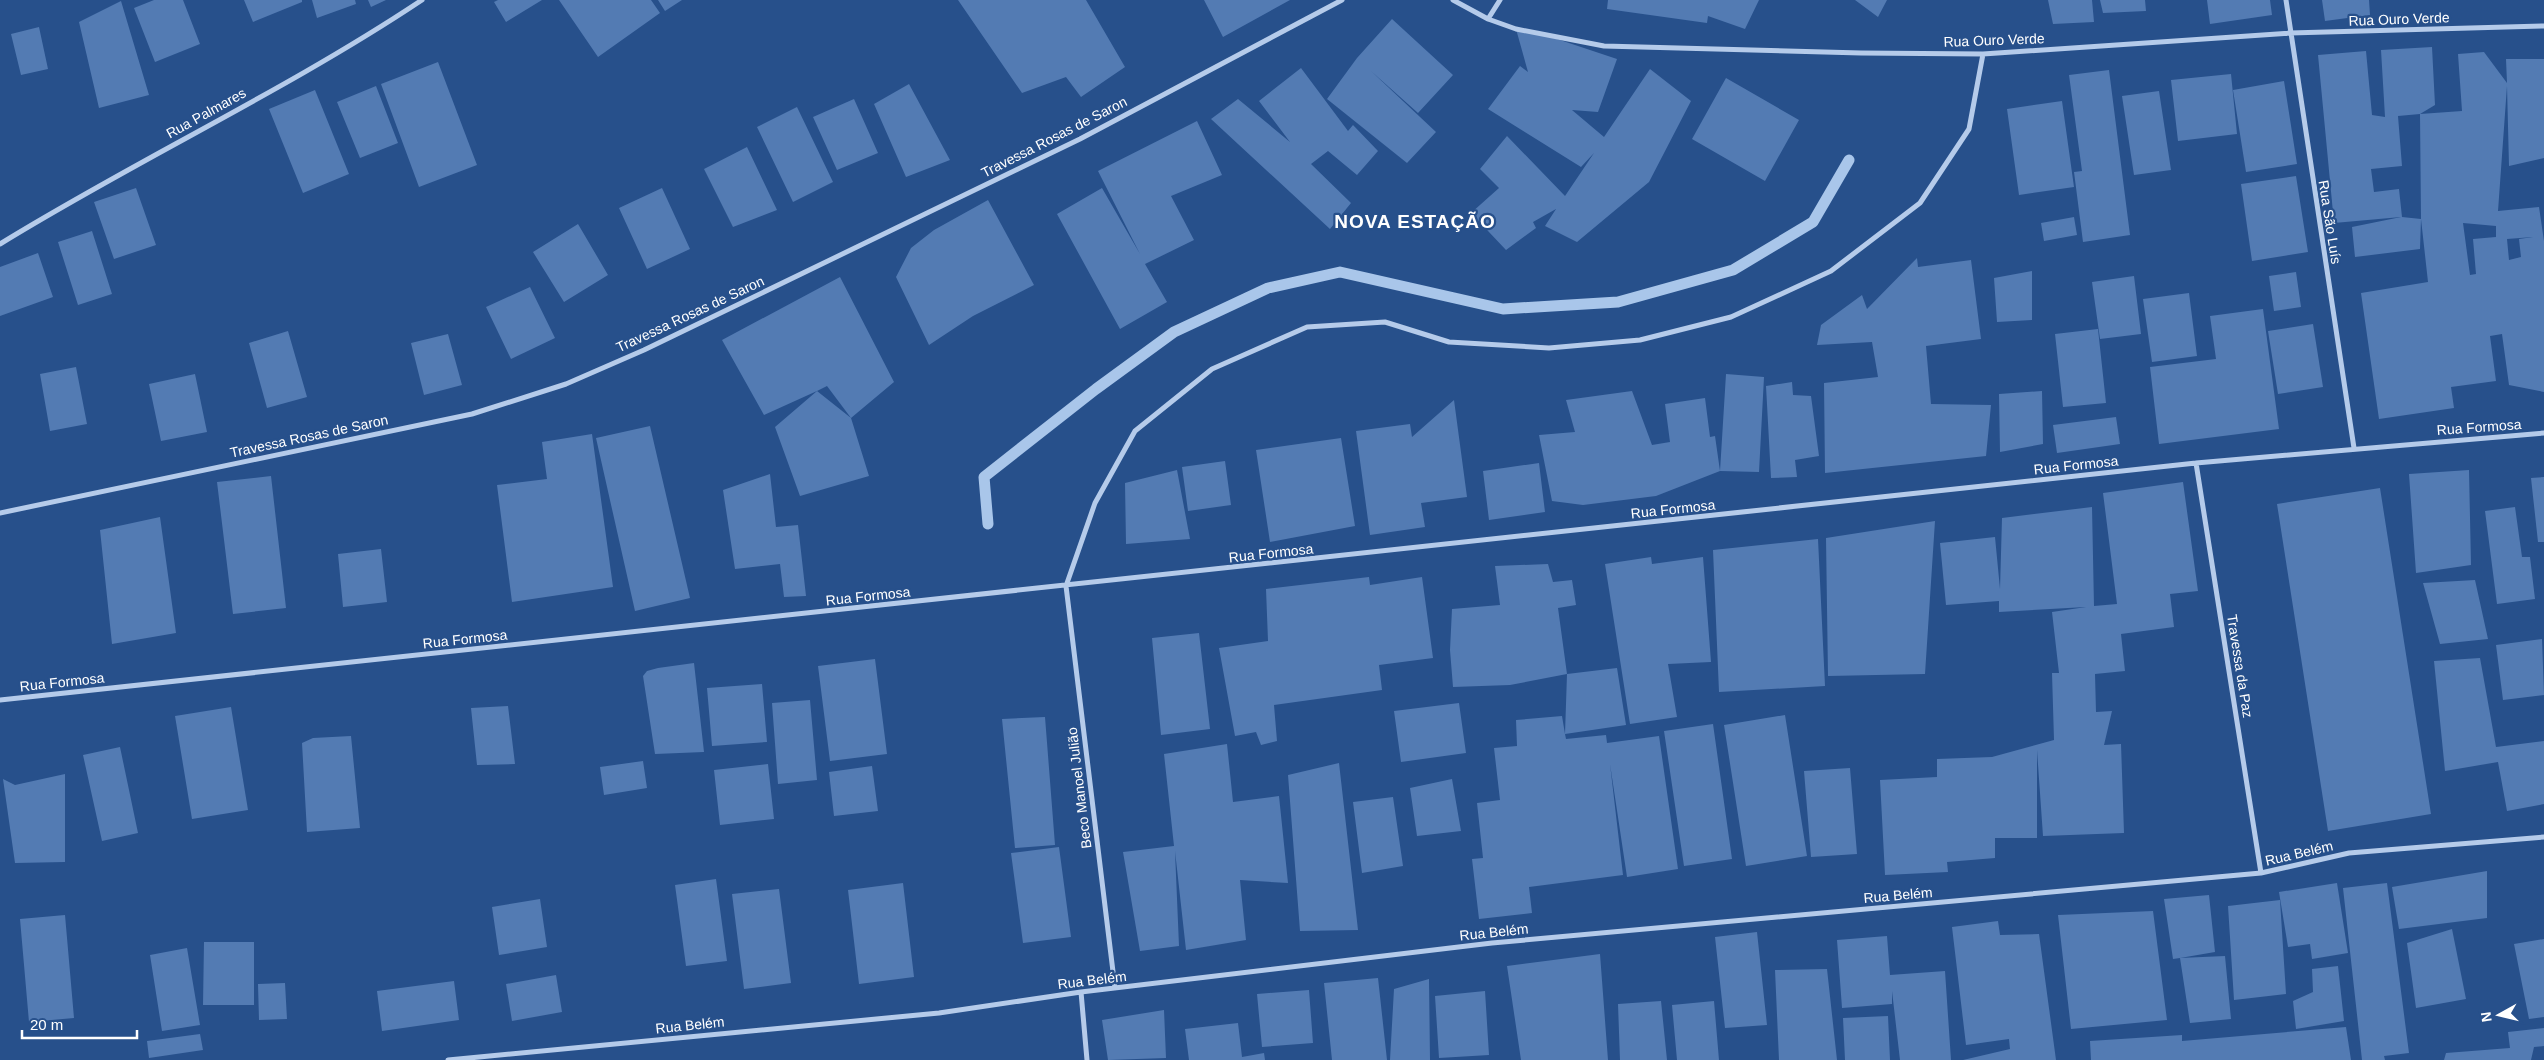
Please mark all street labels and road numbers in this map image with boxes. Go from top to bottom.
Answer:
street label: Rua Ouro Verde [2348,9,2450,29]
street label: Rua Ouro Verde [1943,30,2045,50]
street label: Rua Palmares [163,85,249,141]
street label: Travessa Rosas de Saron [978,93,1130,181]
street label: Rua São Luís [2315,179,2345,265]
street label: Travessa Rosas de Saron [614,273,766,355]
street label: Travessa Rosas de Saron [228,411,390,461]
street label: Rua Formosa [2436,416,2522,438]
street label: Rua Formosa [2033,453,2119,477]
street label: Rua Formosa [1630,497,1716,521]
street label: Rua Formosa [1228,541,1314,565]
street label: Rua Formosa [825,584,911,608]
street label: Travessa da Paz [2224,613,2256,719]
street label: Rua Formosa [422,627,508,651]
street label: Rua Formosa [19,670,105,694]
street label: Beco Manoel Julião [1064,726,1094,850]
street label: Rua Belém [2263,837,2335,869]
street label: Rua Belém [1863,884,1933,906]
street label: Rua Belém [1459,920,1529,944]
street label: Rua Belém [1057,968,1127,992]
street label: Rua Belém [655,1013,725,1037]

